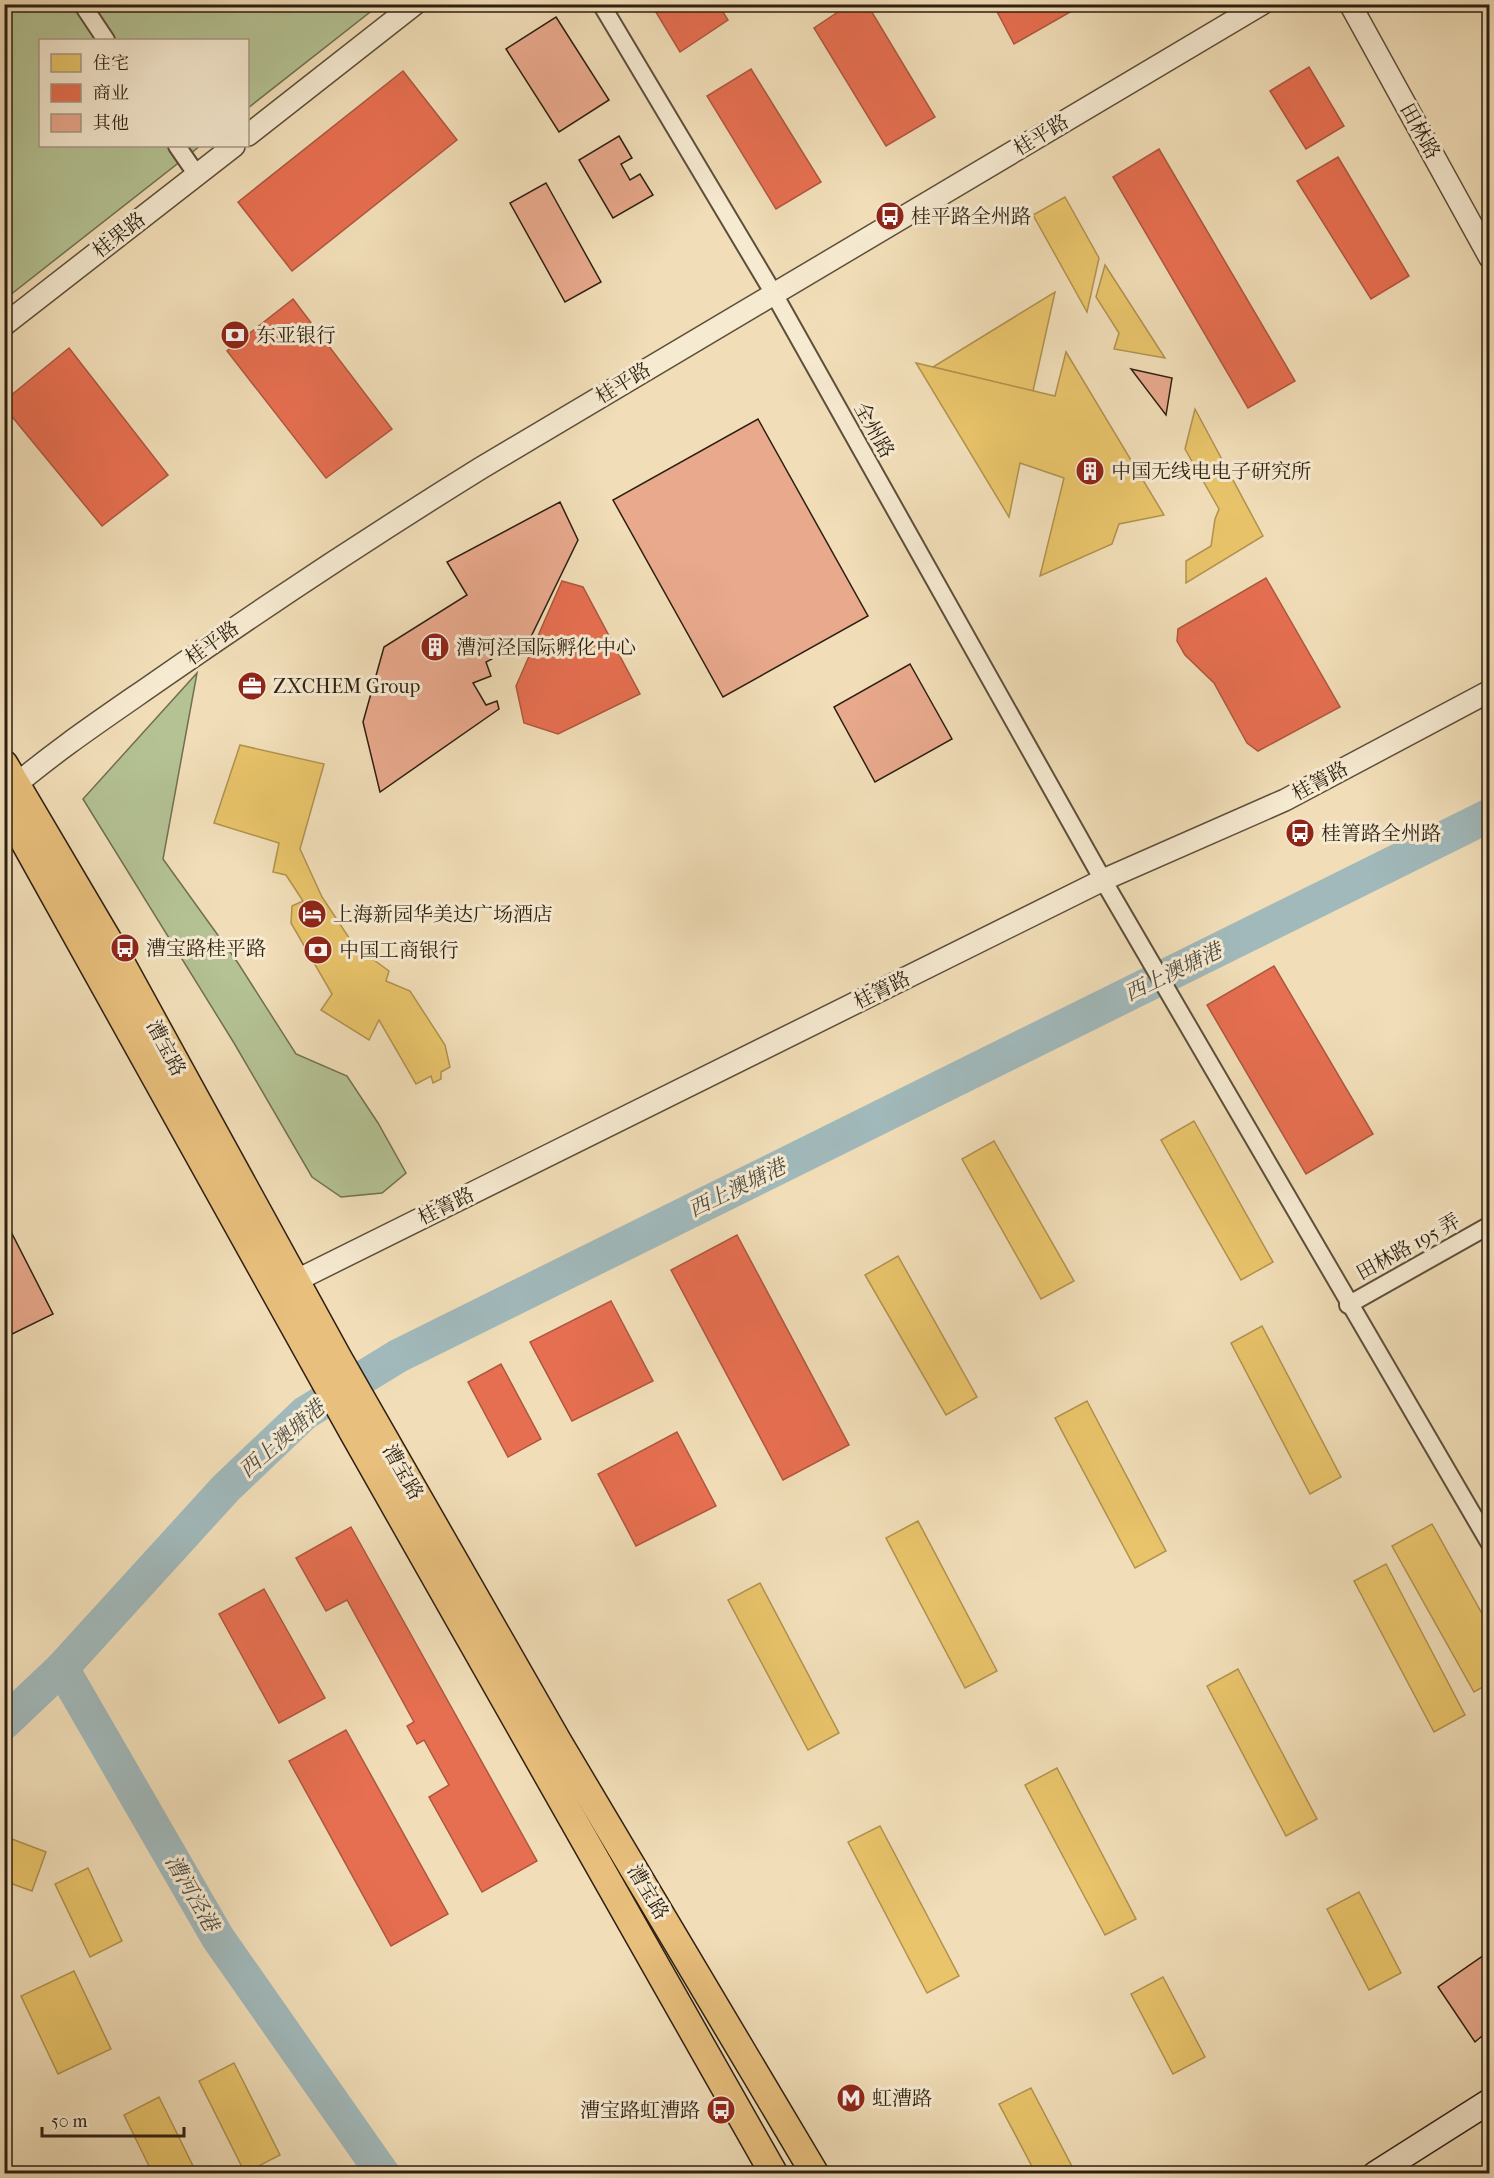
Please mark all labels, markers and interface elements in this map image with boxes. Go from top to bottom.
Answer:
legend [39,39,249,147]
text: 住宅 [93,53,129,74]
text: 商业 [93,83,129,104]
street label: 田林路 [1395,99,1445,163]
street label: 桂平路 [1009,110,1073,160]
text: 其他 [93,113,129,134]
bus stop icon: 桂平路全州路 [874,200,906,232]
place label: 桂平路全州路 [911,205,1031,228]
street label: 桂果路 [88,207,150,263]
bank icon: 东亚银行 [219,319,251,351]
place label: 东亚银行 [256,324,336,347]
street label: 桂平路 [591,358,655,408]
street label: 全州路 [849,398,899,462]
building icon: 中国无线电电子研究所 [1074,455,1106,487]
place label: 中国无线电电子研究所 [1111,460,1311,483]
street label: 桂平路 [181,616,243,670]
building icon: 漕河泾国际孵化中心 [419,631,451,663]
place label: 漕河泾国际孵化中心 [456,636,636,659]
office icon: ZXCHEM Group [236,670,268,702]
place label: ZXCHEM Group [273,675,421,698]
street label: 桂箐路 [1288,757,1352,805]
bus stop icon: 桂箐路全州路 [1284,817,1316,849]
place label: 桂箐路全州路 [1321,822,1441,845]
hotel icon: 上海新园华美达广场酒店 [296,898,328,930]
place label: 上海新园华美达广场酒店 [333,903,553,926]
bus stop icon: 漕宝路桂平路 [109,932,141,964]
bank icon: 中国工商银行 [302,934,334,966]
place label: 漕宝路桂平路 [146,937,266,960]
water label: 西上澳塘港 [1121,937,1228,1006]
place label: 中国工商银行 [339,939,459,962]
street label: 桂箐路 [850,967,914,1013]
street label: 漕宝路 [142,1016,190,1080]
water label: 西上澳塘港 [685,1153,792,1222]
street label: 桂箐路 [414,1183,478,1229]
street label: 田林路 195 弄 [1352,1209,1464,1285]
water label: 西上澳塘港 [235,1394,332,1482]
street label: 漕宝路 [378,1440,428,1504]
water label: 漕河泾港 [161,1851,225,1938]
street label: 漕宝路 [623,1860,673,1924]
metro station icon: 虹漕路 [835,2082,867,2114]
place label: 虹漕路 [872,2087,932,2110]
bus stop icon: 漕宝路虹漕路 [705,2094,737,2126]
place label: 漕宝路虹漕路 [580,2099,700,2122]
scale bar [42,2100,184,2138]
text: 50 m [51,2111,88,2132]

